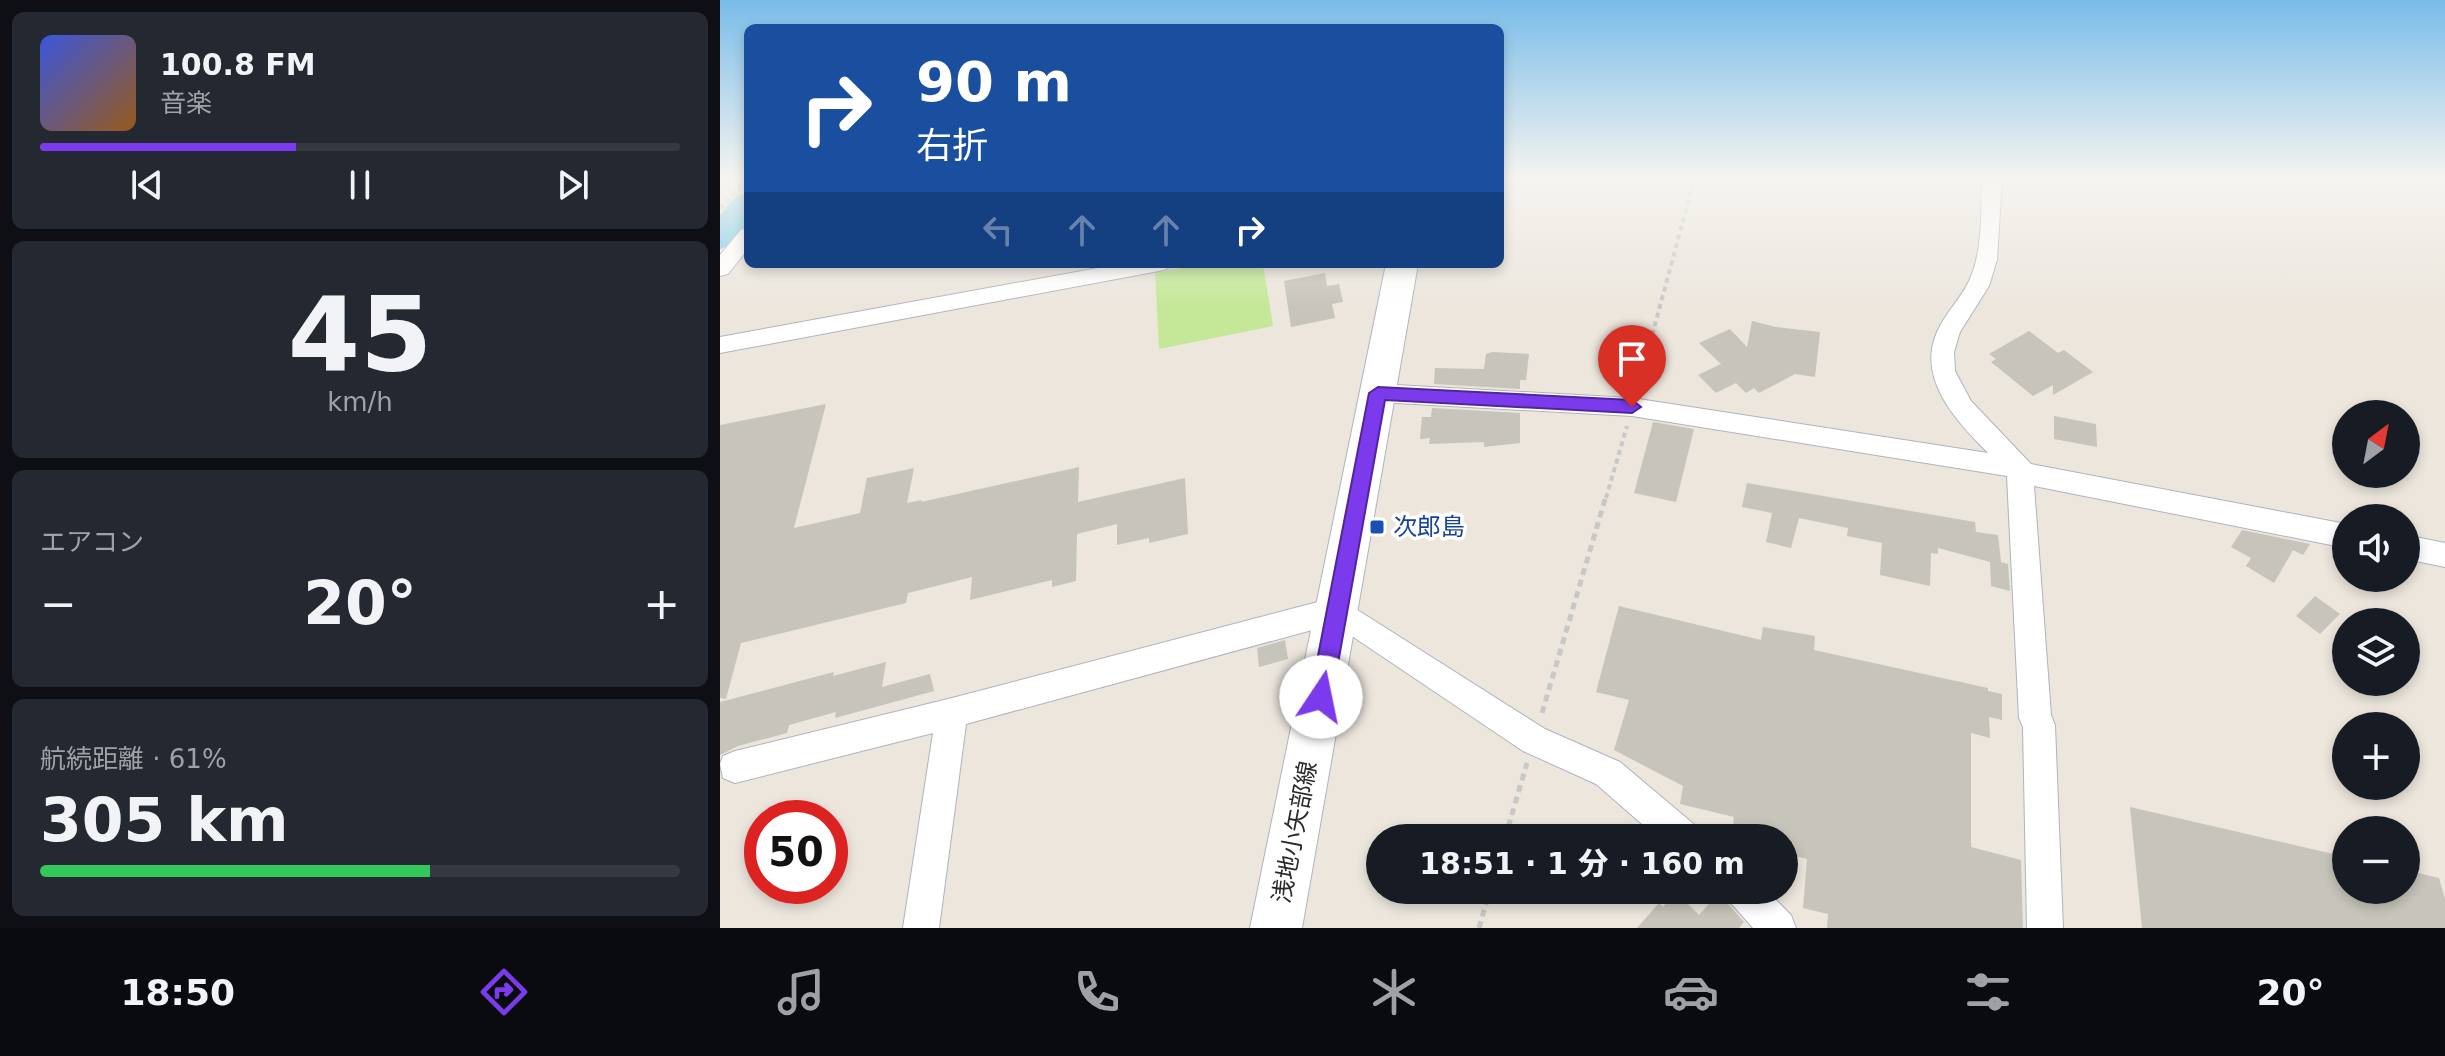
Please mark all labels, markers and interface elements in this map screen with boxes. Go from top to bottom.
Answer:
text: 100.8 FM [160,47,316,82]
text: 90 m [916,49,1072,114]
icon: right [784,56,888,160]
text: 音楽 [160,88,212,118]
text: 右折 [916,125,988,166]
icon: previous [125,163,169,207]
icon: pause [338,163,382,207]
icon: next [551,163,595,207]
icon: left [976,208,1020,252]
icon: ahead [1060,208,1104,252]
icon: ahead [1144,208,1188,252]
icon: right [1228,208,1272,252]
text: 45 [288,274,432,396]
pin [1598,325,1666,407]
icon: arrive [1610,337,1654,381]
text: km/h [327,387,393,417]
north arrow [2332,400,2420,488]
map controls [2332,400,2420,904]
button: sound [2332,504,2420,592]
place label: 次郎島 [1393,513,1465,541]
marker: 次郎島 [1368,518,1386,536]
text: エアコン [40,527,144,557]
text: 20° [303,568,417,638]
text: − [40,578,77,629]
text: + [643,578,680,629]
button: layers [2332,608,2420,696]
position arrow [1279,655,1363,739]
button: + [2332,712,2420,800]
text: 航続距離 · 61% [40,744,227,774]
street label: 浅地小矢部線 [1268,759,1322,905]
text: 305 km [40,785,289,855]
speed limit sign: 50 [744,800,848,904]
button: − [2332,816,2420,904]
text: 18:51 · 1 分 · 160 m [1419,846,1745,881]
icon: directions [476,964,532,1020]
icon: music [773,964,829,1020]
icon: phone [1069,964,1125,1020]
icon: climate [1366,964,1422,1020]
icon: car [1663,964,1719,1020]
icon: filters [1960,964,2016,1020]
text: 18:50 [120,972,235,1013]
text: 20° [2256,972,2325,1013]

